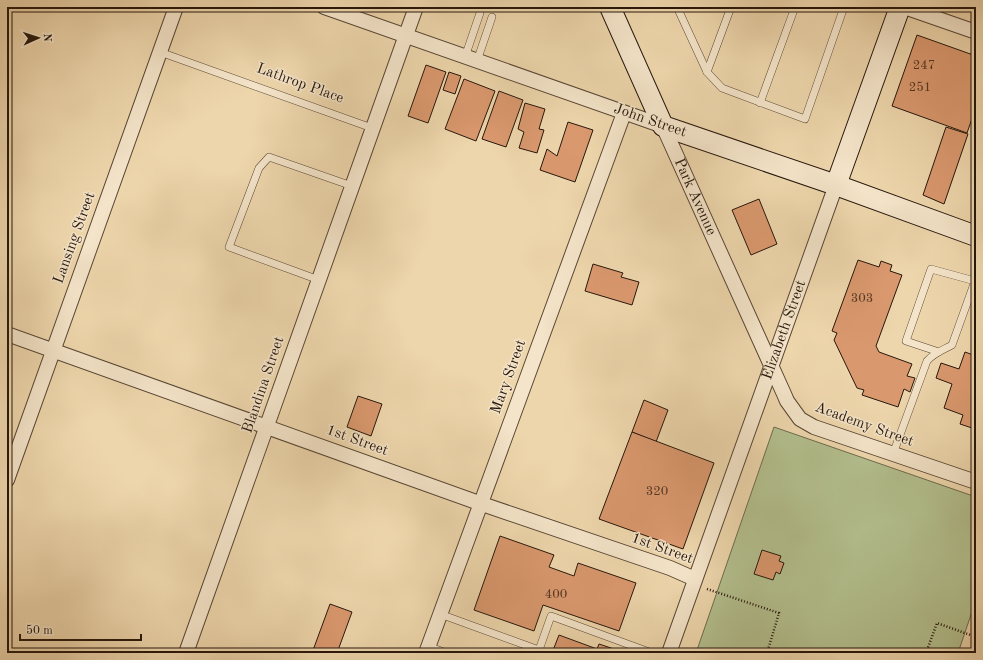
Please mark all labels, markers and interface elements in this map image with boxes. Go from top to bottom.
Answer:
north arrow [18,18,58,58]
text: N [41,33,52,43]
house number: 247 [913,59,935,72]
street label: Lathrop Place [254,61,346,107]
house number: 251 [909,81,931,94]
street label: John Street [612,102,688,140]
street label: Park Avenue [671,156,719,238]
street label: Lansing Street [51,190,99,286]
street label: Elizabeth Street [760,278,809,382]
house number: 303 [851,292,873,305]
street label: Blandina Street [240,335,288,435]
street label: Mary Street [489,338,529,416]
street label: Academy Street [813,400,915,450]
street label: 1st Street [324,423,390,459]
house number: 320 [646,485,668,498]
street label: 1st Street [629,531,695,567]
house number: 400 [545,588,567,601]
scale bar [20,616,141,642]
text: 50 m [26,624,53,637]

